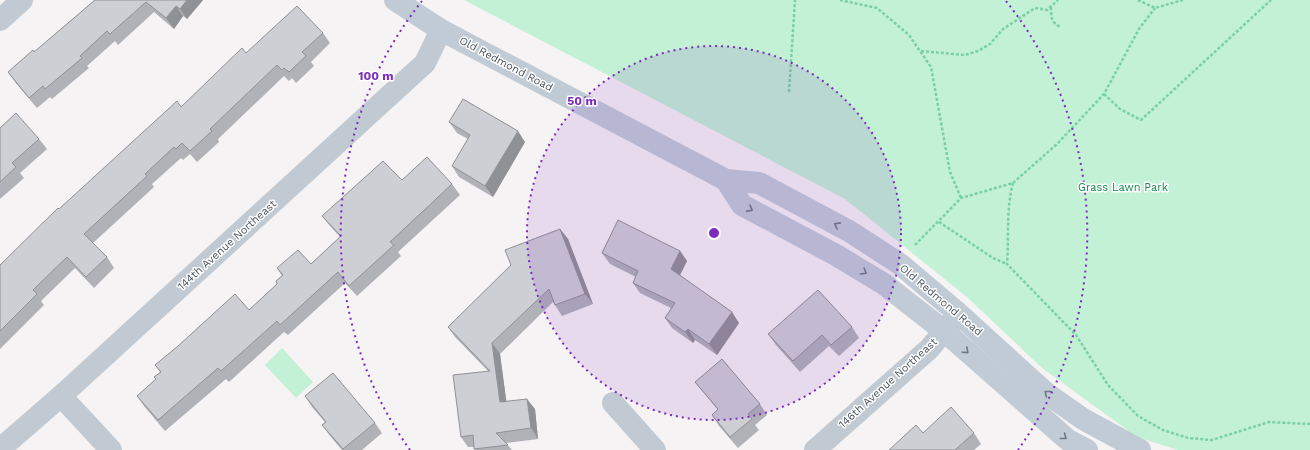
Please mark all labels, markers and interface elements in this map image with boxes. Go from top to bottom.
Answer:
street label: Old Redmond Road [457,34,555,94]
text: 100 m [358,69,394,83]
text: 50 m [567,94,597,108]
park label: Grass Lawn Park [1078,181,1168,194]
street label: 144th Avenue Northeast [175,197,279,293]
one-way arrow [745,205,753,212]
one-way arrow [834,222,841,230]
centre of rings [707,226,721,240]
street label: Old Redmond Road [897,262,985,338]
one-way arrow [860,267,867,274]
street label: 146th Avenue Northeast [836,335,940,431]
one-way arrow [961,347,969,354]
one-way arrow [1045,391,1052,398]
one-way arrow [1060,432,1067,439]

